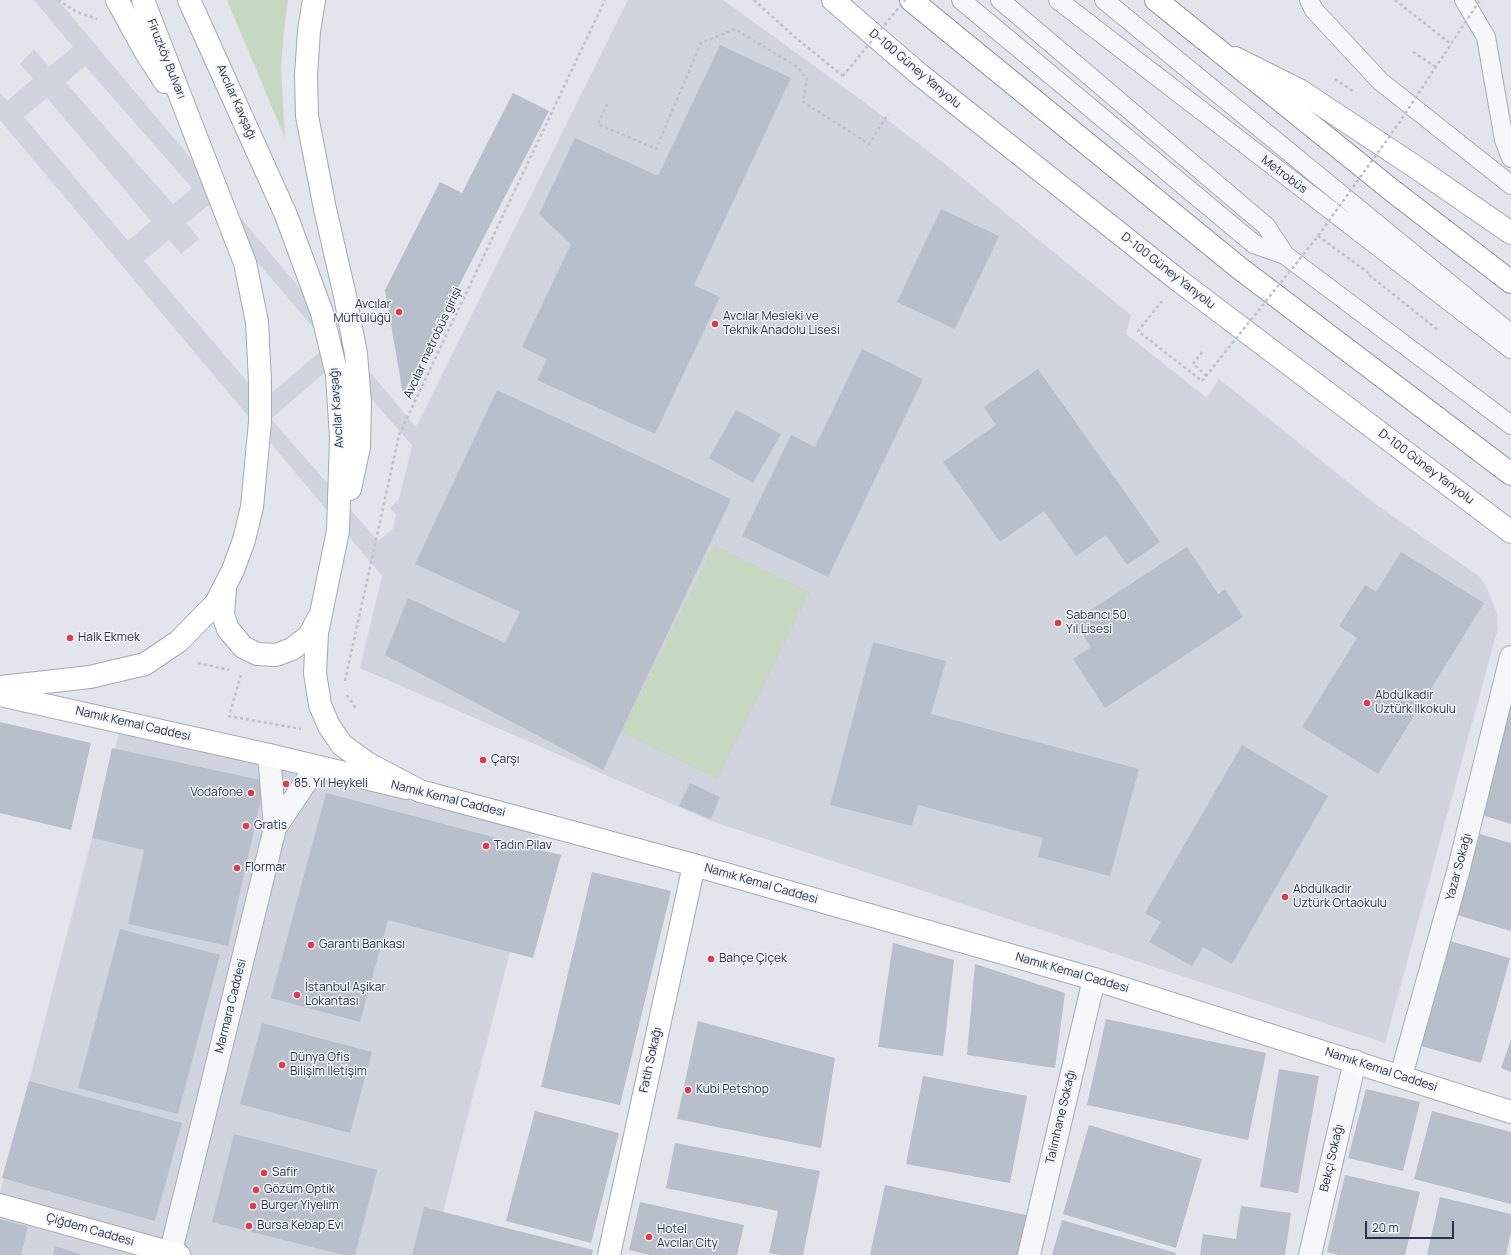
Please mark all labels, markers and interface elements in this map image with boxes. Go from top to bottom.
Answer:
street label: Firuzköy Bulvarı [143,17,189,101]
street label: D-100 Güney Yanyolu [866,26,964,112]
street label: Avcılar Kavşağı [213,62,259,142]
street label: Metrobüs [1258,153,1310,197]
street label: D-100 Güney Yanyolu [1118,230,1218,312]
street label: Avcılar metrobüs girişi [401,285,465,401]
place label: Avcılar Müftülüğü [333,298,391,326]
marker: Avcılar Müftülüğü [394,307,404,317]
place label: Avcılar Mesleki ve Teknik Anadolu Lisesi [723,310,840,338]
marker: Avcılar Mesleki ve Teknik Anadolu Lisesi [710,319,720,329]
street label: Avcılar Kavşağı [327,367,347,449]
street label: D-100 Güney Yanyolu [1376,426,1476,508]
place label: Sabancı 50. Yıl Lisesi [1066,609,1130,637]
marker: Sabancı 50. Yıl Lisesi [1053,618,1063,628]
place label: Halk Ekmek [78,631,140,645]
marker: Halk Ekmek [65,633,75,643]
place label: Abdulkadir Uztürk İlkokulu [1375,689,1456,717]
marker: Abdulkadir Uztürk İlkokulu [1362,698,1372,708]
street label: Namık Kemal Caddesi [74,704,192,744]
place label: Çarşı [491,753,519,767]
marker: Çarşı [478,755,488,765]
place label: 85. Yıl Heykeli [294,777,368,791]
street label: Namık Kemal Caddesi [389,778,507,820]
marker: 85. Yıl Heykeli [281,779,291,789]
place label: Vodafone [190,786,243,800]
marker: Vodafone [246,788,256,798]
place label: Gratis [254,819,287,833]
marker: Gratis [241,821,251,831]
street label: Yazar Sokağı [1443,832,1475,902]
place label: Tadın Pilav [494,839,552,853]
marker: Tadın Pilav [481,841,491,851]
place label: Flormar [245,861,286,875]
street label: Namık Kemal Caddesi [703,861,819,907]
marker: Flormar [232,863,242,873]
place label: Abdulkadir Uztürk Ortaokulu [1293,883,1387,911]
marker: Abdulkadir Uztürk Ortaokulu [1280,892,1290,902]
place label: Garanti Bankası [319,938,405,952]
marker: Garanti Bankası [306,940,316,950]
street label: Namık Kemal Caddesi [1014,950,1130,996]
place label: Bahçe Çiçek [719,952,787,966]
marker: Bahçe Çiçek [706,954,716,964]
street label: Marmara Caddesi [212,957,250,1055]
place label: İstanbul Aşikar Lokantası [305,981,386,1009]
marker: İstanbul Aşikar Lokantası [292,990,302,1000]
street label: Fatih Sokağı [637,1026,665,1094]
street label: Namık Kemal Caddesi [1323,1045,1439,1095]
place label: Dünya Ofis Bilişim İletişim [290,1051,367,1079]
marker: Dünya Ofis Bilişim İletişim [277,1060,287,1070]
street label: Talimhane Sokağı [1043,1069,1079,1165]
place label: Kubi Petshop [696,1083,769,1097]
marker: Kubi Petshop [683,1085,693,1095]
street label: Bekçi Sokağı [1317,1123,1347,1193]
place label: Safir [272,1166,298,1180]
marker: Safir [259,1168,269,1178]
place label: Gözüm Optik [264,1183,335,1197]
marker: Gözüm Optik [251,1185,261,1195]
place label: Burger Yiyelim [261,1199,339,1213]
marker: Burger Yiyelim [248,1201,258,1211]
street label: Çiğdem Caddesi [44,1211,136,1249]
scale bar [1367,1213,1456,1239]
place label: Bursa Kebap Evi [257,1219,344,1233]
text: 20 m [1372,1219,1399,1236]
marker: Bursa Kebap Evi [244,1221,254,1231]
place label: Hotel Avcılar City [657,1223,718,1251]
marker: Hotel Avcılar City [644,1232,654,1242]

